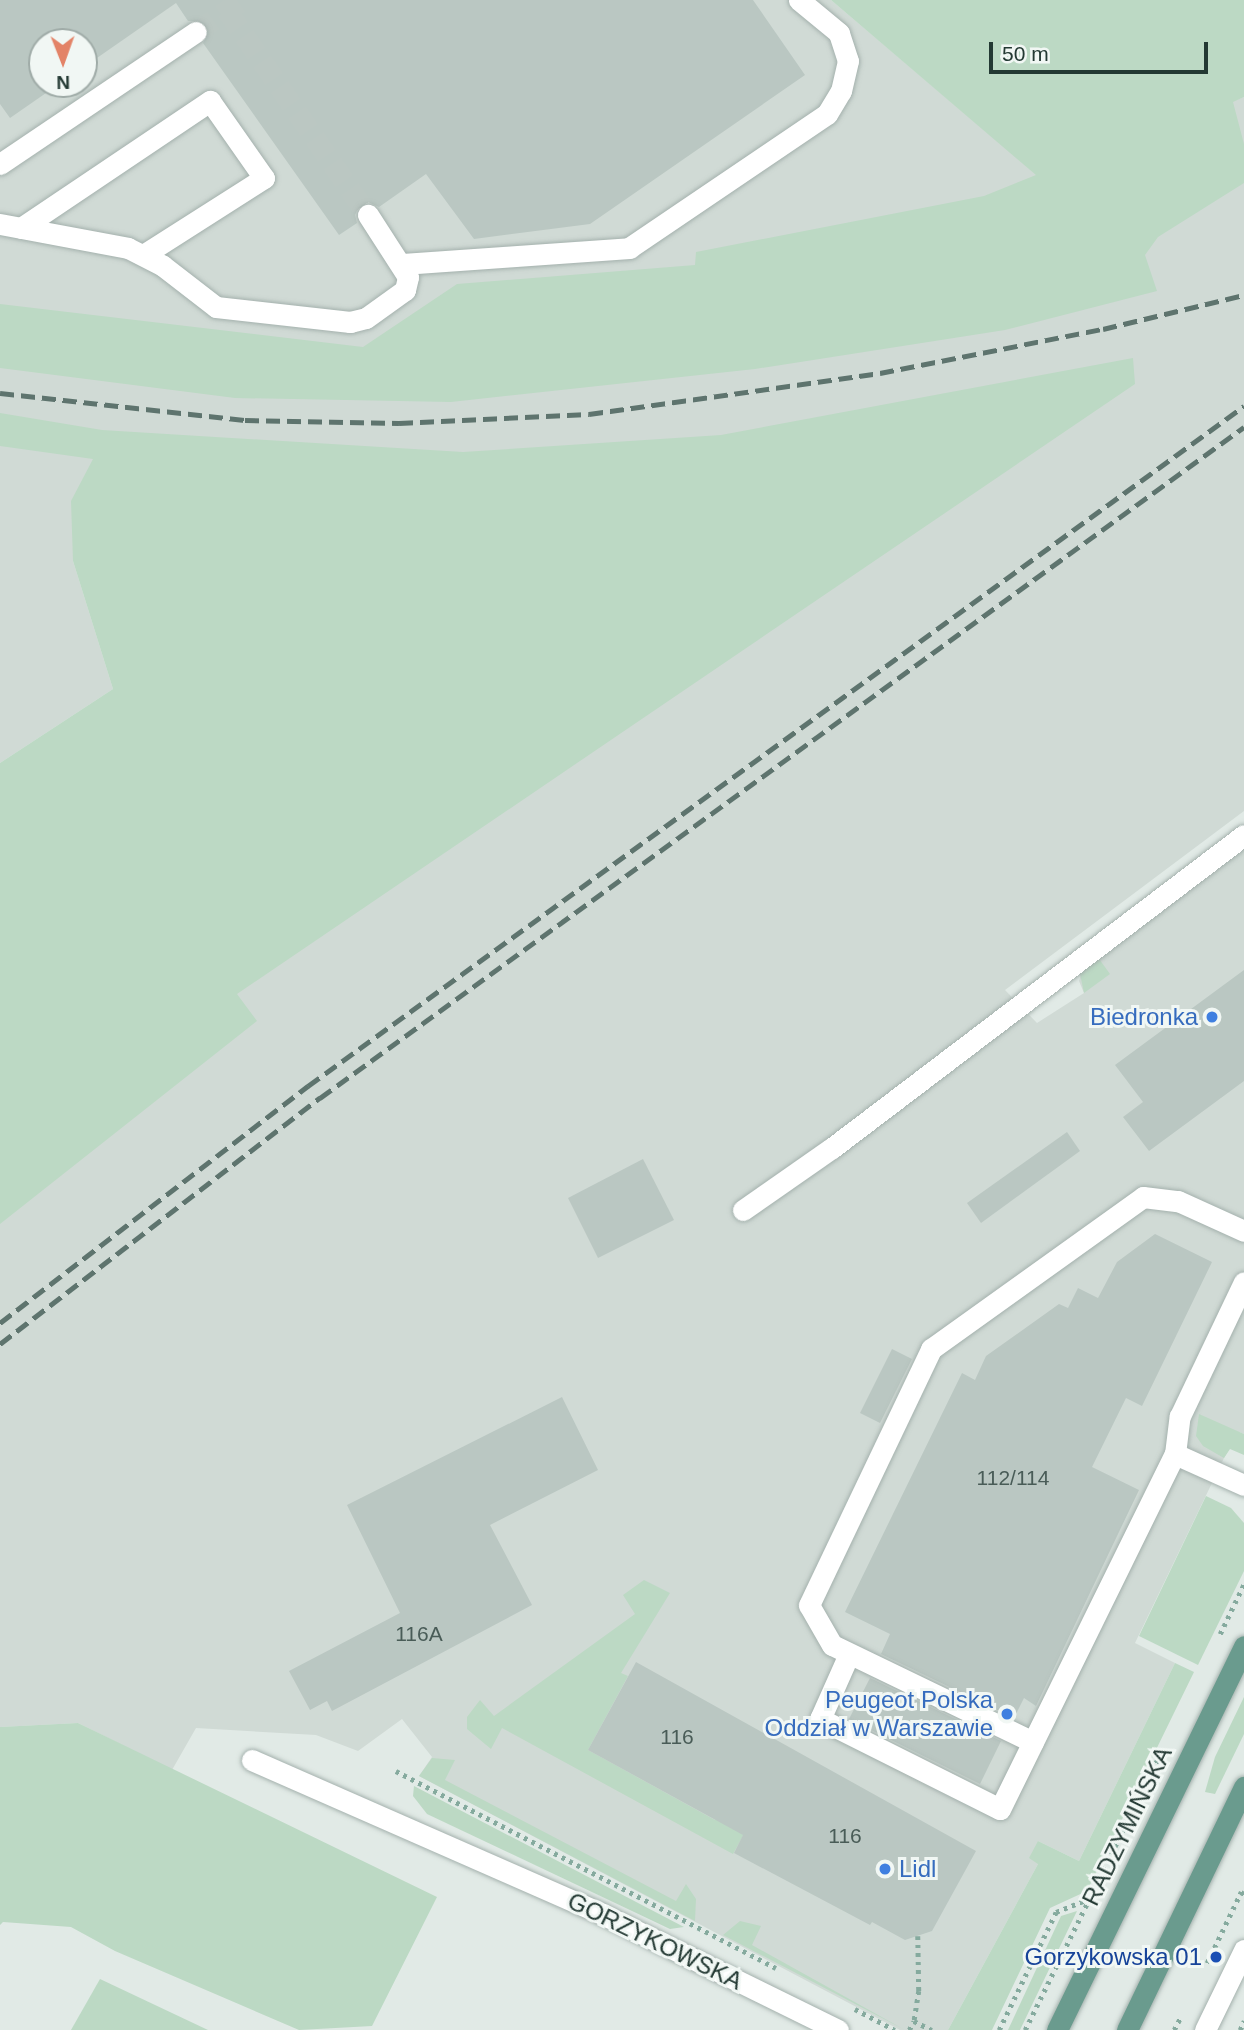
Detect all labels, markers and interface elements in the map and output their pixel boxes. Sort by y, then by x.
north arrow [28,28,98,98]
scale bar [992,28,1211,72]
text: 50 m [1002,42,1049,65]
text: N [56,72,70,93]
place label: Biedronka [1090,1003,1198,1031]
marker: Biedronka [1204,1009,1220,1025]
house number: 112/114 [977,1465,1049,1491]
house number: 116A [395,1621,443,1647]
place label: Peugeot Polska Oddział w Warszawie [764,1686,993,1742]
marker: Peugeot Polska Oddział w Warszawie [999,1706,1015,1722]
house number: 116 [660,1724,694,1750]
street label: RADZYMIŃSKA [1076,1742,1178,1910]
house number: 116 [828,1823,862,1849]
place label: Lidl [899,1855,936,1883]
marker: Lidl [877,1861,893,1877]
street label: GORZYKOWSKA [563,1886,747,1996]
place label: Gorzykowska 01 [1025,1943,1202,1971]
marker: Gorzykowska 01 [1208,1949,1224,1965]

